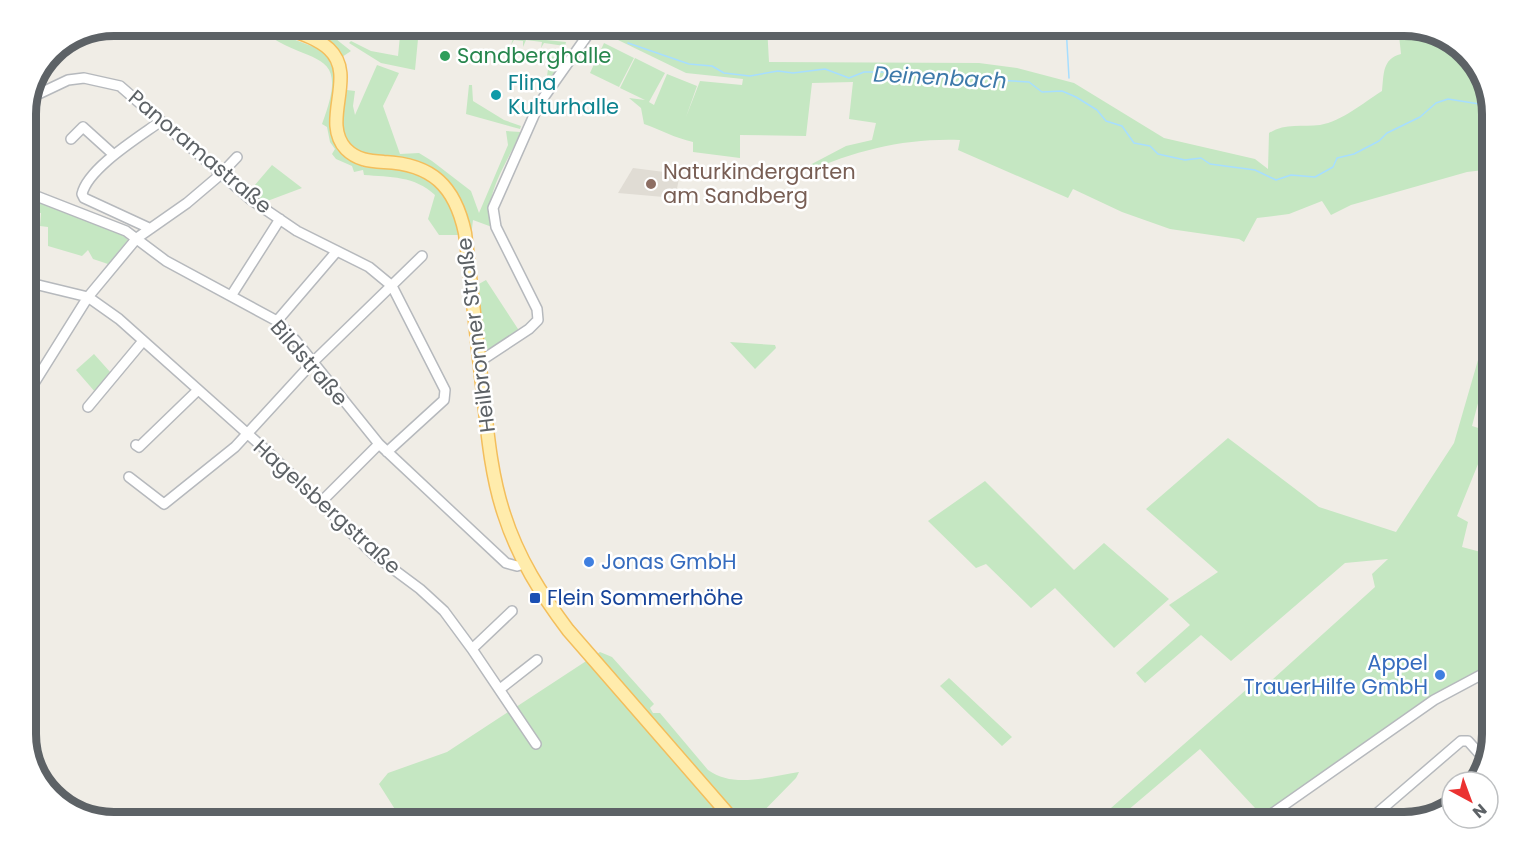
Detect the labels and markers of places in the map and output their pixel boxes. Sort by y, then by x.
place label: Sandberghalle [457,41,611,70]
marker: Sandberghalle [438,49,452,63]
place label: Flina Kulturhalle [508,68,619,121]
marker: Flina Kulturhalle [489,88,503,102]
place label: Naturkindergarten am Sandberg [663,157,856,210]
marker: Naturkindergarten am Sandberg [644,177,658,191]
place label: Jonas GmbH [601,547,736,576]
marker: Jonas GmbH [582,555,596,569]
place label: Flein Sommerhöhe [547,583,743,612]
marker: Flein Sommerhöhe [528,591,542,605]
place label: Appel TrauerHilfe GmbH [1243,648,1428,701]
marker: Appel TrauerHilfe GmbH [1433,668,1447,682]

